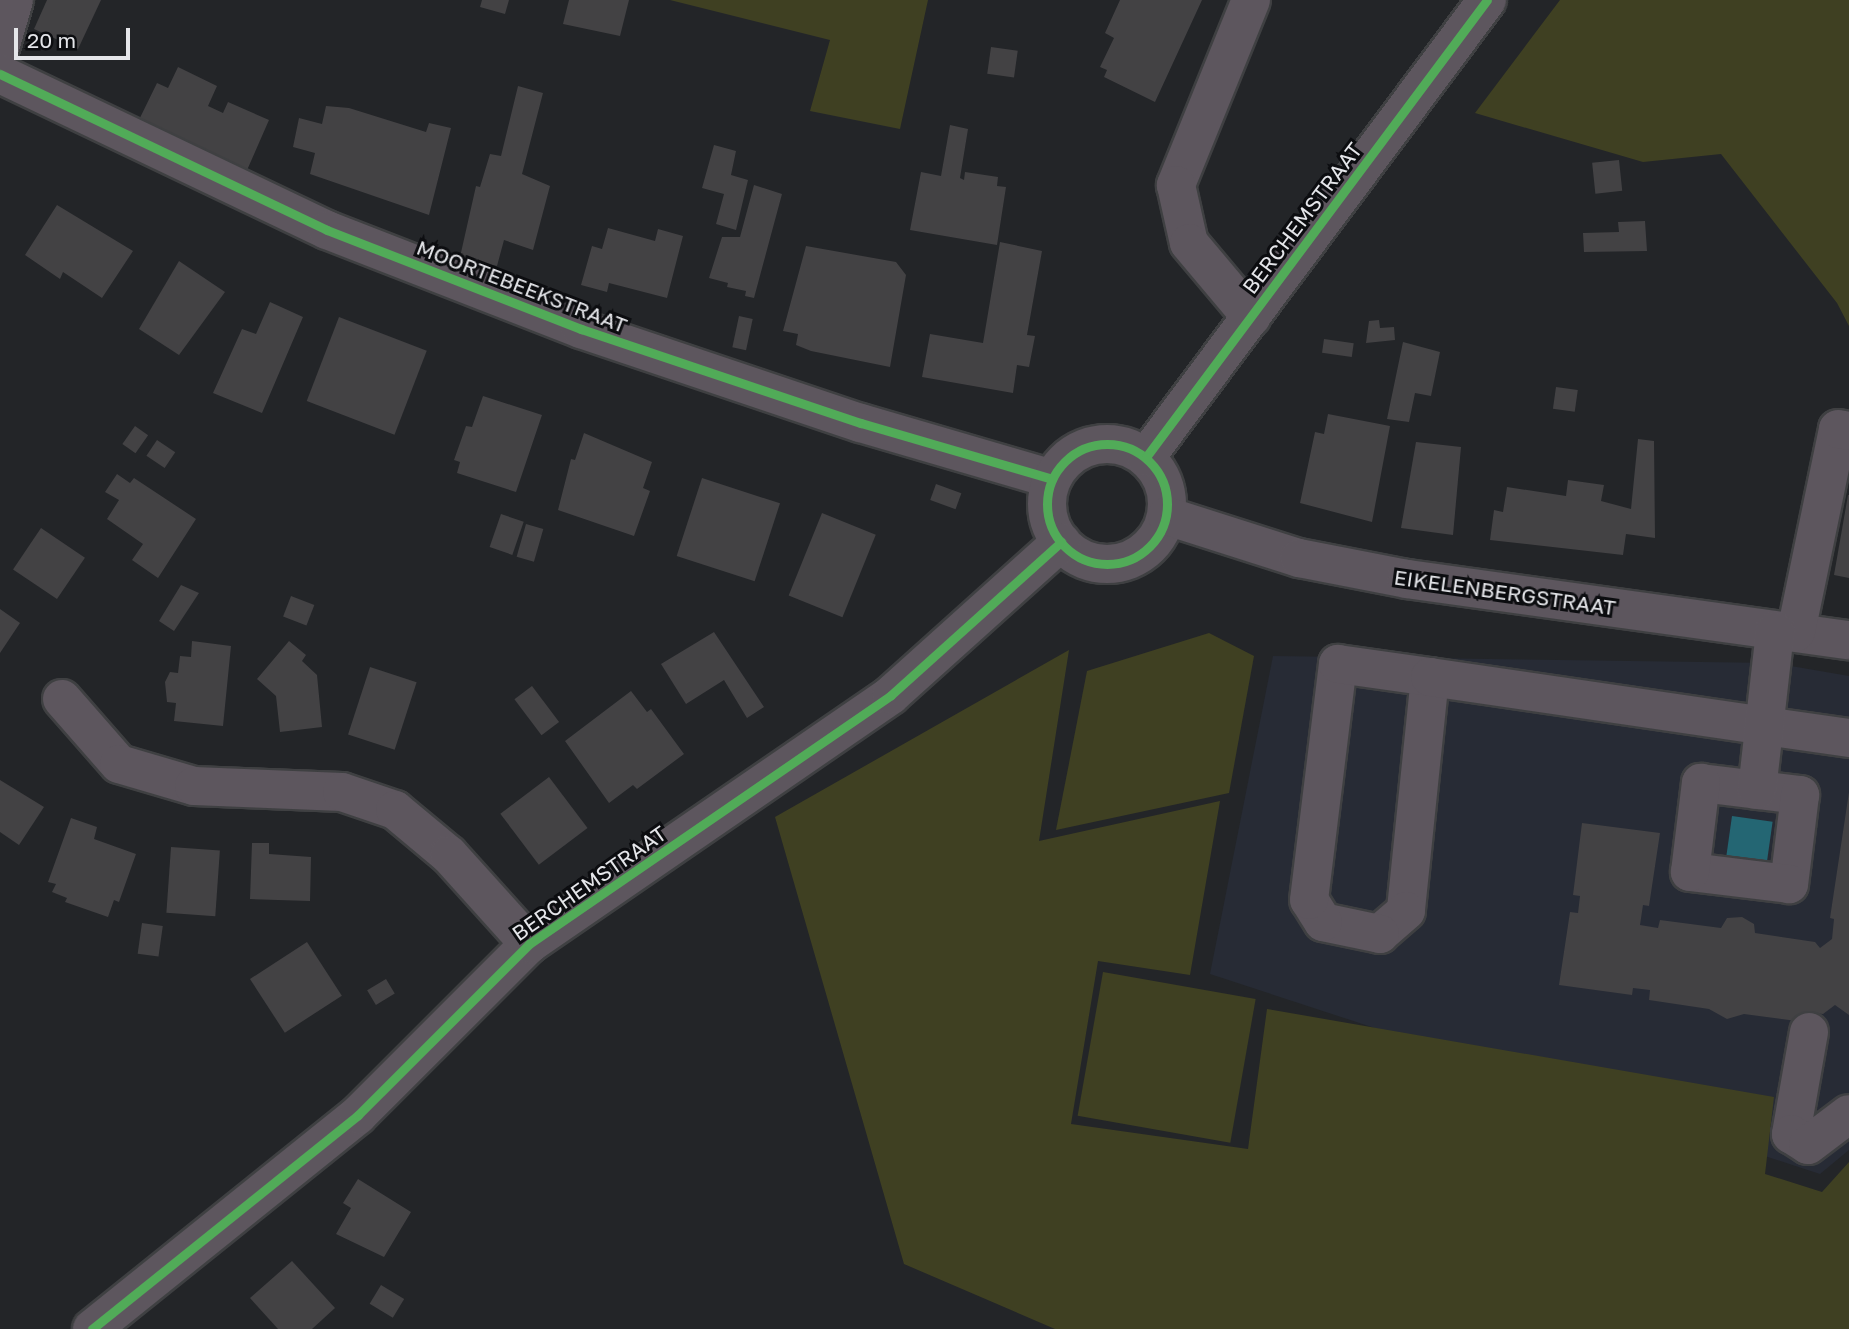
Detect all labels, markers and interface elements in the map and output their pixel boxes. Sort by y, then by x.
scale bar [18,14,133,58]
text: 20 m [27,27,76,53]
street label: BERCHEMSTRAAT [1237,137,1367,299]
street label: MOORTEBEEKSTRAAT [413,234,631,338]
street label: EIKELENBERGSTRAAT [1392,564,1618,620]
street label: BERCHEMSTRAAT [507,820,671,946]

